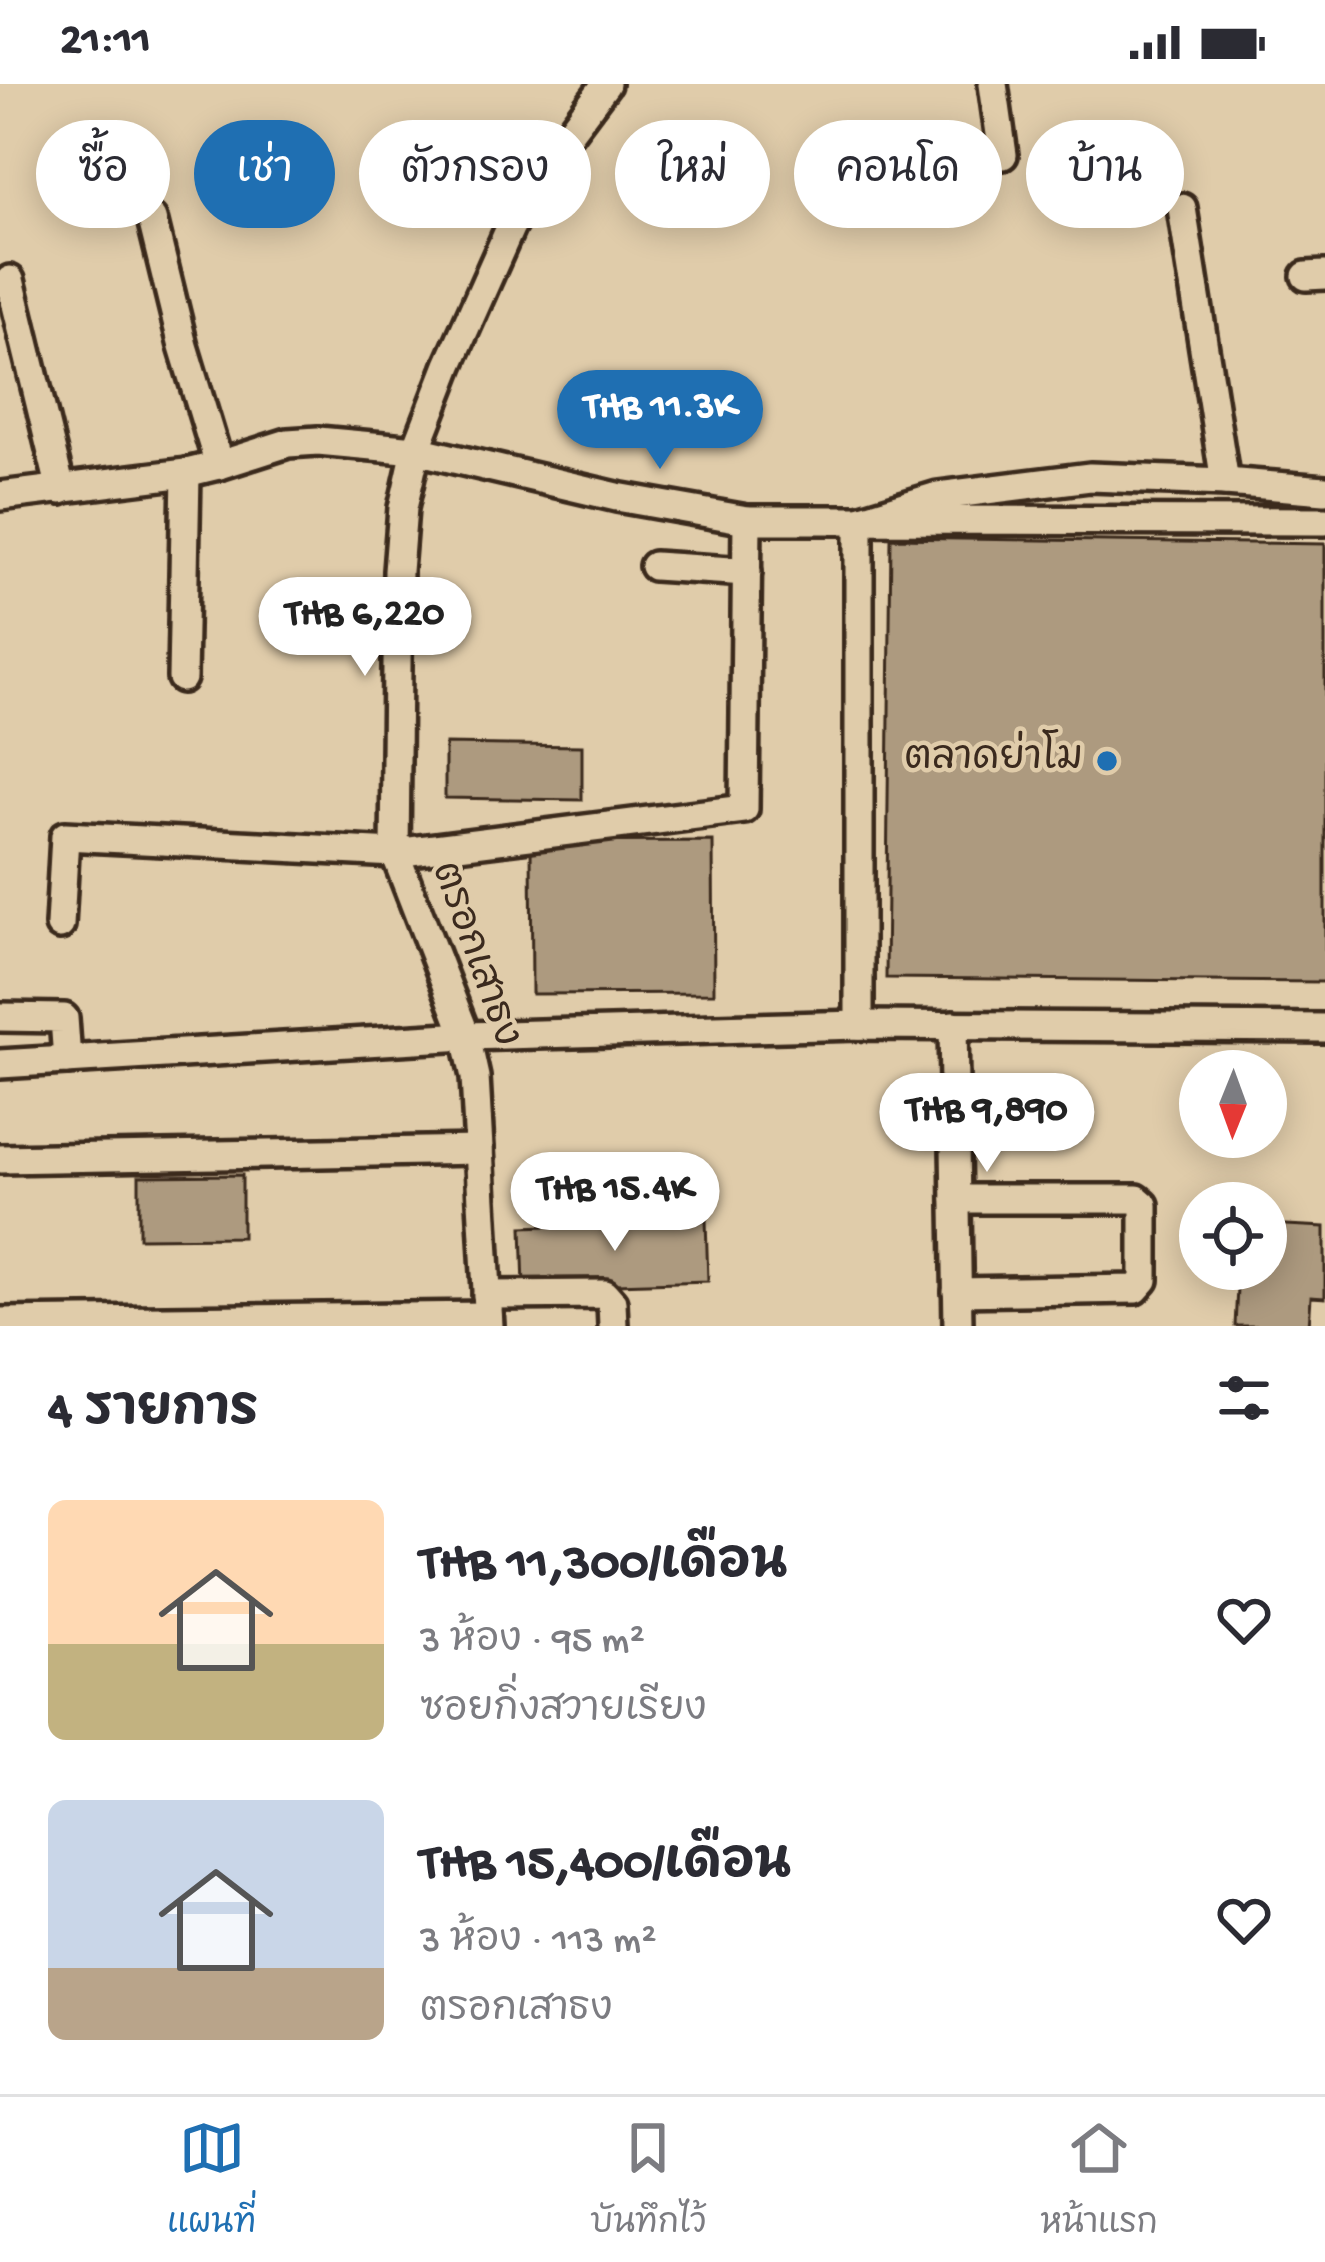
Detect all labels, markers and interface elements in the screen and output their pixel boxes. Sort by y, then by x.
text: 21:11 [60,16,151,69]
chip: ซื้อ [36,120,170,228]
chip: เช่า [194,120,335,228]
chip: ตัวกรอง [359,120,591,228]
chip: ใหม่ [615,120,770,228]
chip: คอนโด [794,120,1002,228]
chip: บ้าน [1026,120,1184,228]
pin: THB 11.3K [523,370,797,472]
text: THB 11.3K [584,386,736,432]
pin: THB 6,220 [228,577,502,679]
text: THB 6,220 [286,593,444,639]
place label: ตลาดย่าโม [904,729,1083,784]
marker: ตลาดย่าโม [1094,748,1120,774]
street label: ตรอกเสาธง [418,857,528,1053]
north arrow [1179,1050,1287,1158]
map controls [1179,1050,1287,1290]
pin: THB 9,890 [850,1073,1124,1175]
text: THB 9,890 [906,1089,1068,1135]
pin: THB 15.4K [478,1152,752,1254]
text: THB 15.4K [538,1168,692,1214]
button: locate [1179,1182,1287,1290]
icon: filters [1211,1365,1277,1431]
text: 4 รายการ [48,1384,258,1444]
text: THB 11,300/เดือน [420,1537,787,1597]
icon: home [144,1548,288,1692]
icon: heart [1211,1587,1277,1653]
text: 3 ห้อง · 95 m² [420,1620,645,1666]
text: ซอยกิ่งสวายเรียง [420,1689,707,1735]
text: THB 15,400/เดือน [420,1837,791,1897]
icon: home [144,1848,288,1992]
icon: heart [1211,1887,1277,1953]
text: 3 ห้อง · 113 m² [420,1920,656,1966]
text: ตรอกเสาธง [420,1989,613,2035]
tab: แผนที่ [167,2115,256,2245]
tab: บันทึกไว้ [590,2115,706,2245]
tab: หน้าแรก [1040,2115,1158,2245]

